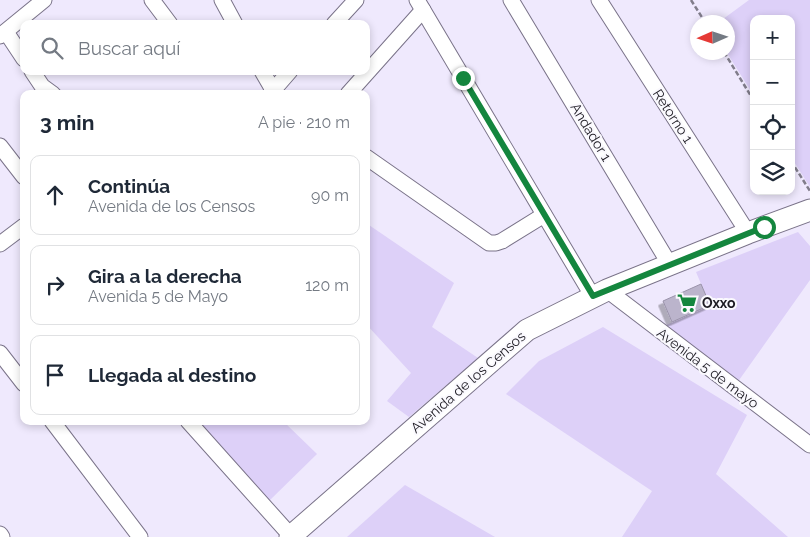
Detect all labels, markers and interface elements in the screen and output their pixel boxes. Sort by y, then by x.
north arrow [690,15,735,60]
map controls [750,15,795,195]
button: + [750,15,795,60]
search box [20,20,370,75]
icon: search [38,34,66,62]
text: Buscar aquí [78,37,180,59]
button: − [750,60,795,105]
route end [452,67,475,90]
street label: Retorno 1 [650,86,696,146]
street label: Andador 1 [567,100,615,164]
button: locate [750,105,795,150]
text: 3 min [40,110,94,135]
text: A pie · 210 m [258,113,350,132]
button: layers [750,150,795,195]
text: Continúa [88,175,170,197]
icon: ahead [41,181,69,209]
text: 90 m [311,186,349,205]
text: Avenida de los Censos [88,197,255,216]
route start [753,216,776,239]
text: Gira a la derecha [88,265,242,287]
icon: right [41,271,69,299]
text: 120 m [305,276,349,295]
text: Avenida 5 de Mayo [88,287,228,306]
supermarket icon: Oxxo [676,292,698,314]
place label: Oxxo [702,295,736,311]
street label: Avenida 5 de mayo [654,325,762,411]
street label: Avenida de los Censos [408,328,529,436]
icon: arrive [41,361,69,389]
text: Llegada al destino [88,364,256,386]

